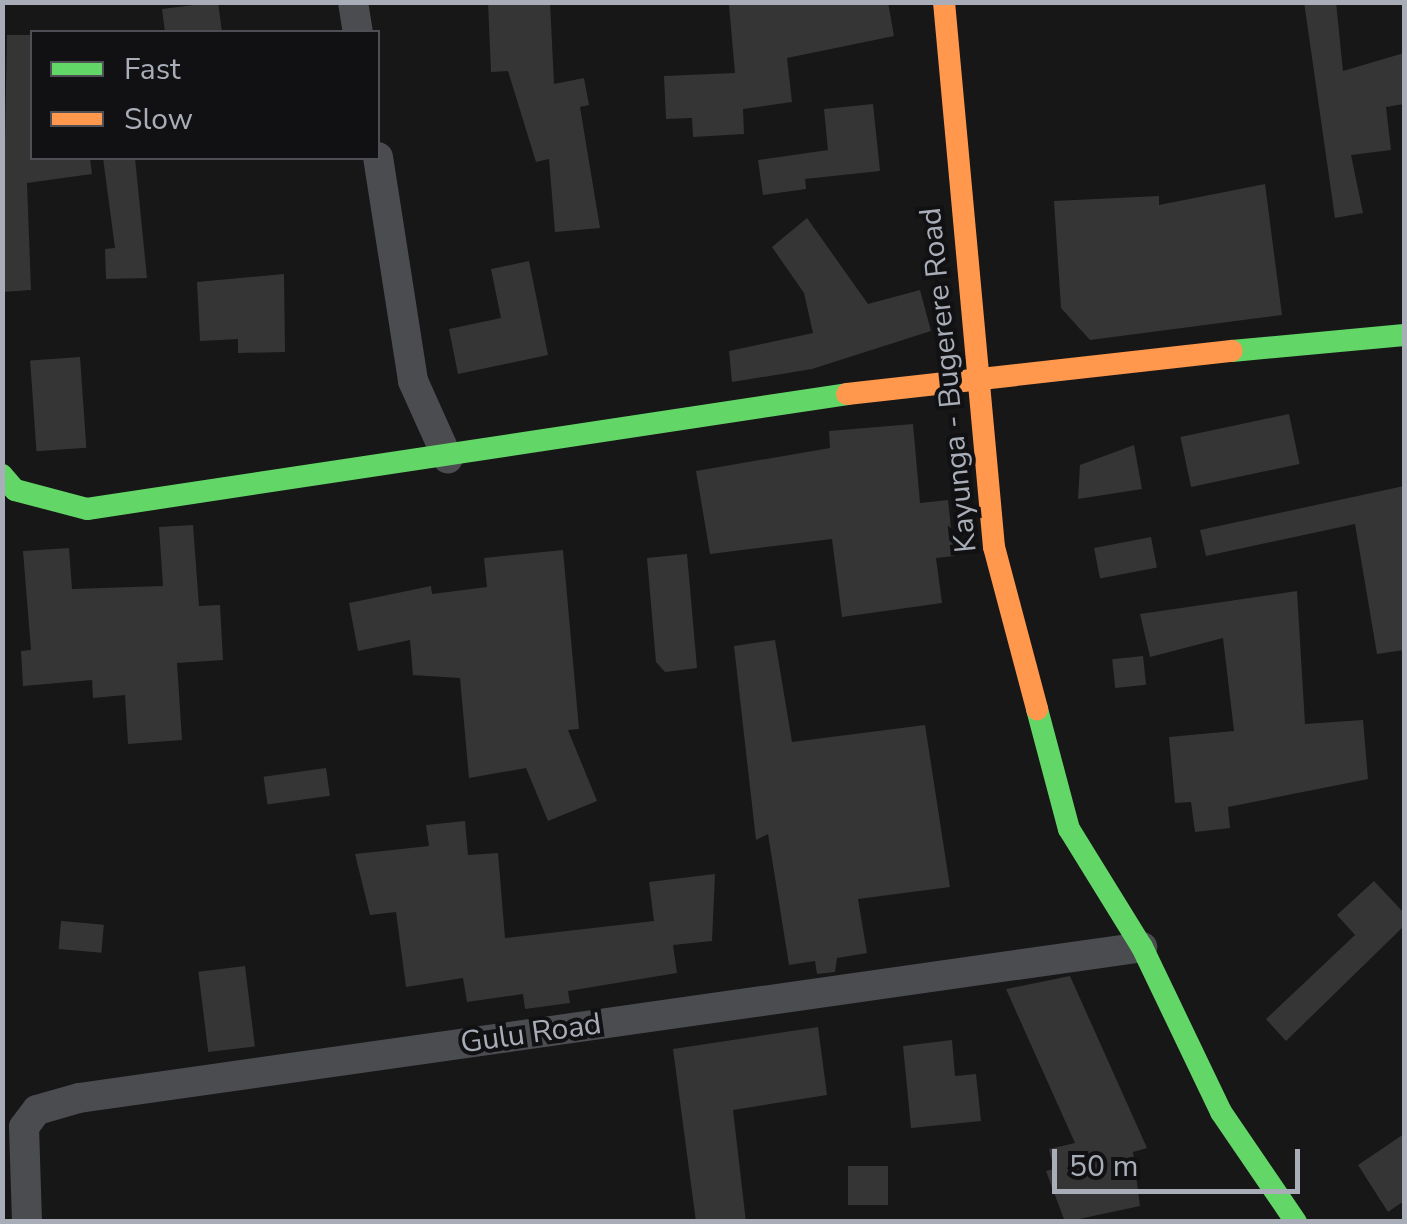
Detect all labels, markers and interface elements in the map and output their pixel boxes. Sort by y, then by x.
legend [30,30,380,160]
text: Fast [124,49,181,90]
text: Slow [124,99,193,140]
street label: Kayunga - Bugerere Road [913,206,985,554]
street label: Gulu Road [458,1006,604,1062]
scale bar [1057,1129,1304,1191]
text: 50 m [1069,1146,1138,1187]

